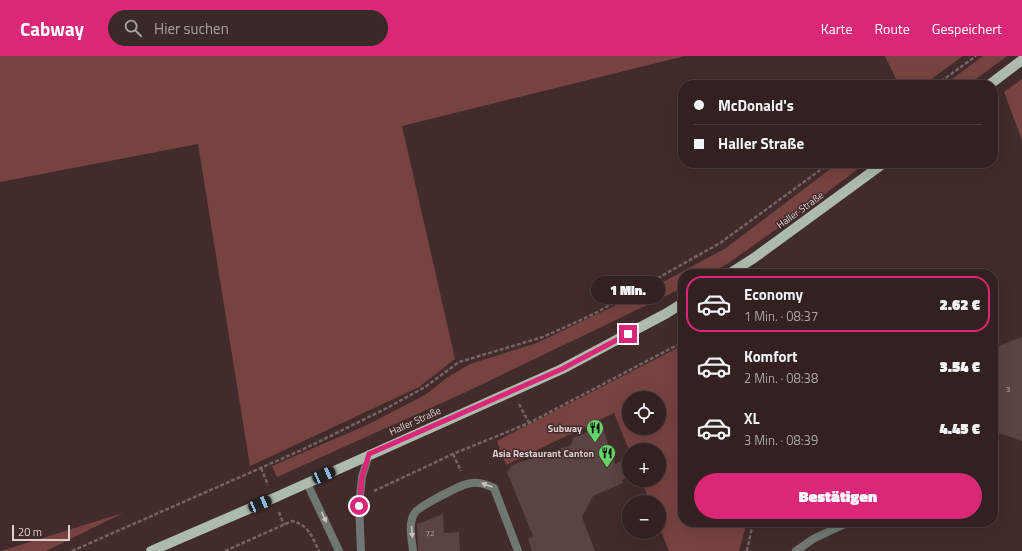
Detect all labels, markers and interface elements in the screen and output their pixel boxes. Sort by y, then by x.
search box [108,10,388,46]
text: Cabway [20,14,84,43]
icon: search [122,17,144,39]
text: Hier suchen [154,17,229,40]
text: Karte [821,18,853,39]
text: Route [875,18,910,39]
text: Gespeichert [932,18,1002,39]
text: McDonald's [718,94,794,117]
text: Haller Straße [718,132,804,155]
street label: Haller Straße [773,188,827,232]
callout: 1 Min. [591,276,665,304]
text: 1 Min. [610,280,646,300]
text: Economy [744,283,803,306]
icon: car [696,286,732,322]
text: 2.62 € [940,293,980,316]
text: 1 Min. · 08:37 [744,306,818,326]
route end [619,325,637,343]
text: Komfort [744,345,798,368]
icon: car [696,348,732,384]
text: 3.54 € [940,355,980,378]
text: 2 Min. · 08:38 [744,368,818,388]
house number: 3 [1006,383,1010,395]
map controls [622,391,666,539]
button: locate [622,391,666,435]
street label: Haller Straße [387,403,443,439]
text: XL [744,407,760,430]
icon: car [696,410,732,446]
text: 4.45 € [940,417,980,440]
restaurant icon: Subway [585,418,605,443]
place label: Subway [548,421,582,436]
text: 3 Min. · 08:39 [744,430,818,450]
restaurant icon: Asia Restaurant Canton [597,443,617,468]
button: + [622,443,666,487]
place label: Asia Restaurant Canton [492,446,594,461]
car [311,465,337,485]
button: Bestätigen [694,473,982,519]
one-way arrow [481,482,493,489]
car [247,494,273,514]
button: − [622,495,666,539]
route start [350,497,368,515]
one-way arrow [321,511,327,522]
scale bar [12,523,70,542]
text: 20 m [18,524,42,540]
one-way arrow [408,526,415,538]
house number: 72 [426,527,434,539]

